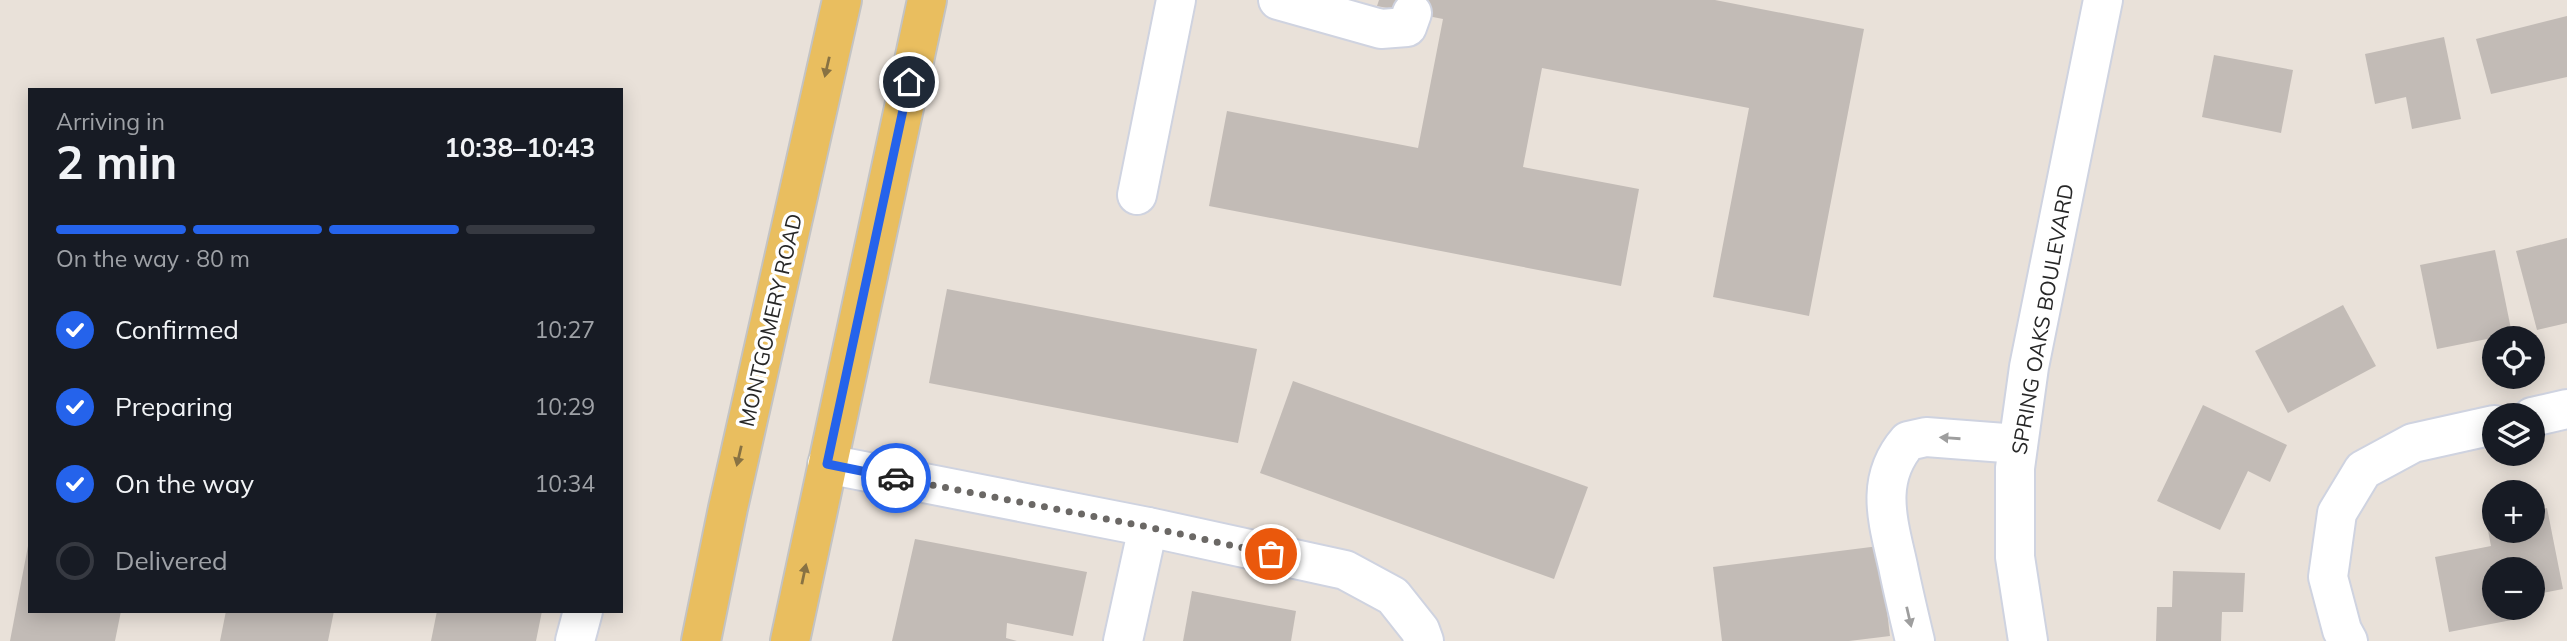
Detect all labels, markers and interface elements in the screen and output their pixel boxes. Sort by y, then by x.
pin [879,52,939,112]
one-way arrow [822,56,833,78]
icon: home [890,63,928,101]
text: Arriving in [56,107,165,136]
text: 10:38–10:43 [444,131,595,164]
text: 2 min [56,133,177,191]
street label: SPRING OAKS BOULEVARD [2005,182,2079,456]
street label: MONTGOMERY ROAD [733,211,807,429]
text: On the way · 80 m [56,244,250,273]
icon: check [56,311,94,349]
text: Confirmed [115,313,239,346]
text: 10:27 [535,315,595,344]
map controls [2482,326,2545,620]
button: locate [2482,326,2545,389]
icon: check [56,388,94,426]
text: Preparing [115,390,233,423]
text: 10:29 [535,392,595,421]
button: layers [2482,403,2545,466]
one-way arrow [1939,432,1961,443]
courier [861,443,931,513]
one-way arrow [734,445,745,467]
icon: car [877,459,915,497]
icon: check [56,465,94,503]
text: On the way [115,467,254,500]
text: 10:34 [535,469,595,498]
button: + [2482,480,2545,543]
pin [1241,524,1301,584]
icon: bag [1252,535,1290,573]
text: Delivered [115,544,228,577]
button: − [2482,557,2545,620]
one-way arrow [799,563,810,585]
one-way arrow [1904,606,1915,628]

